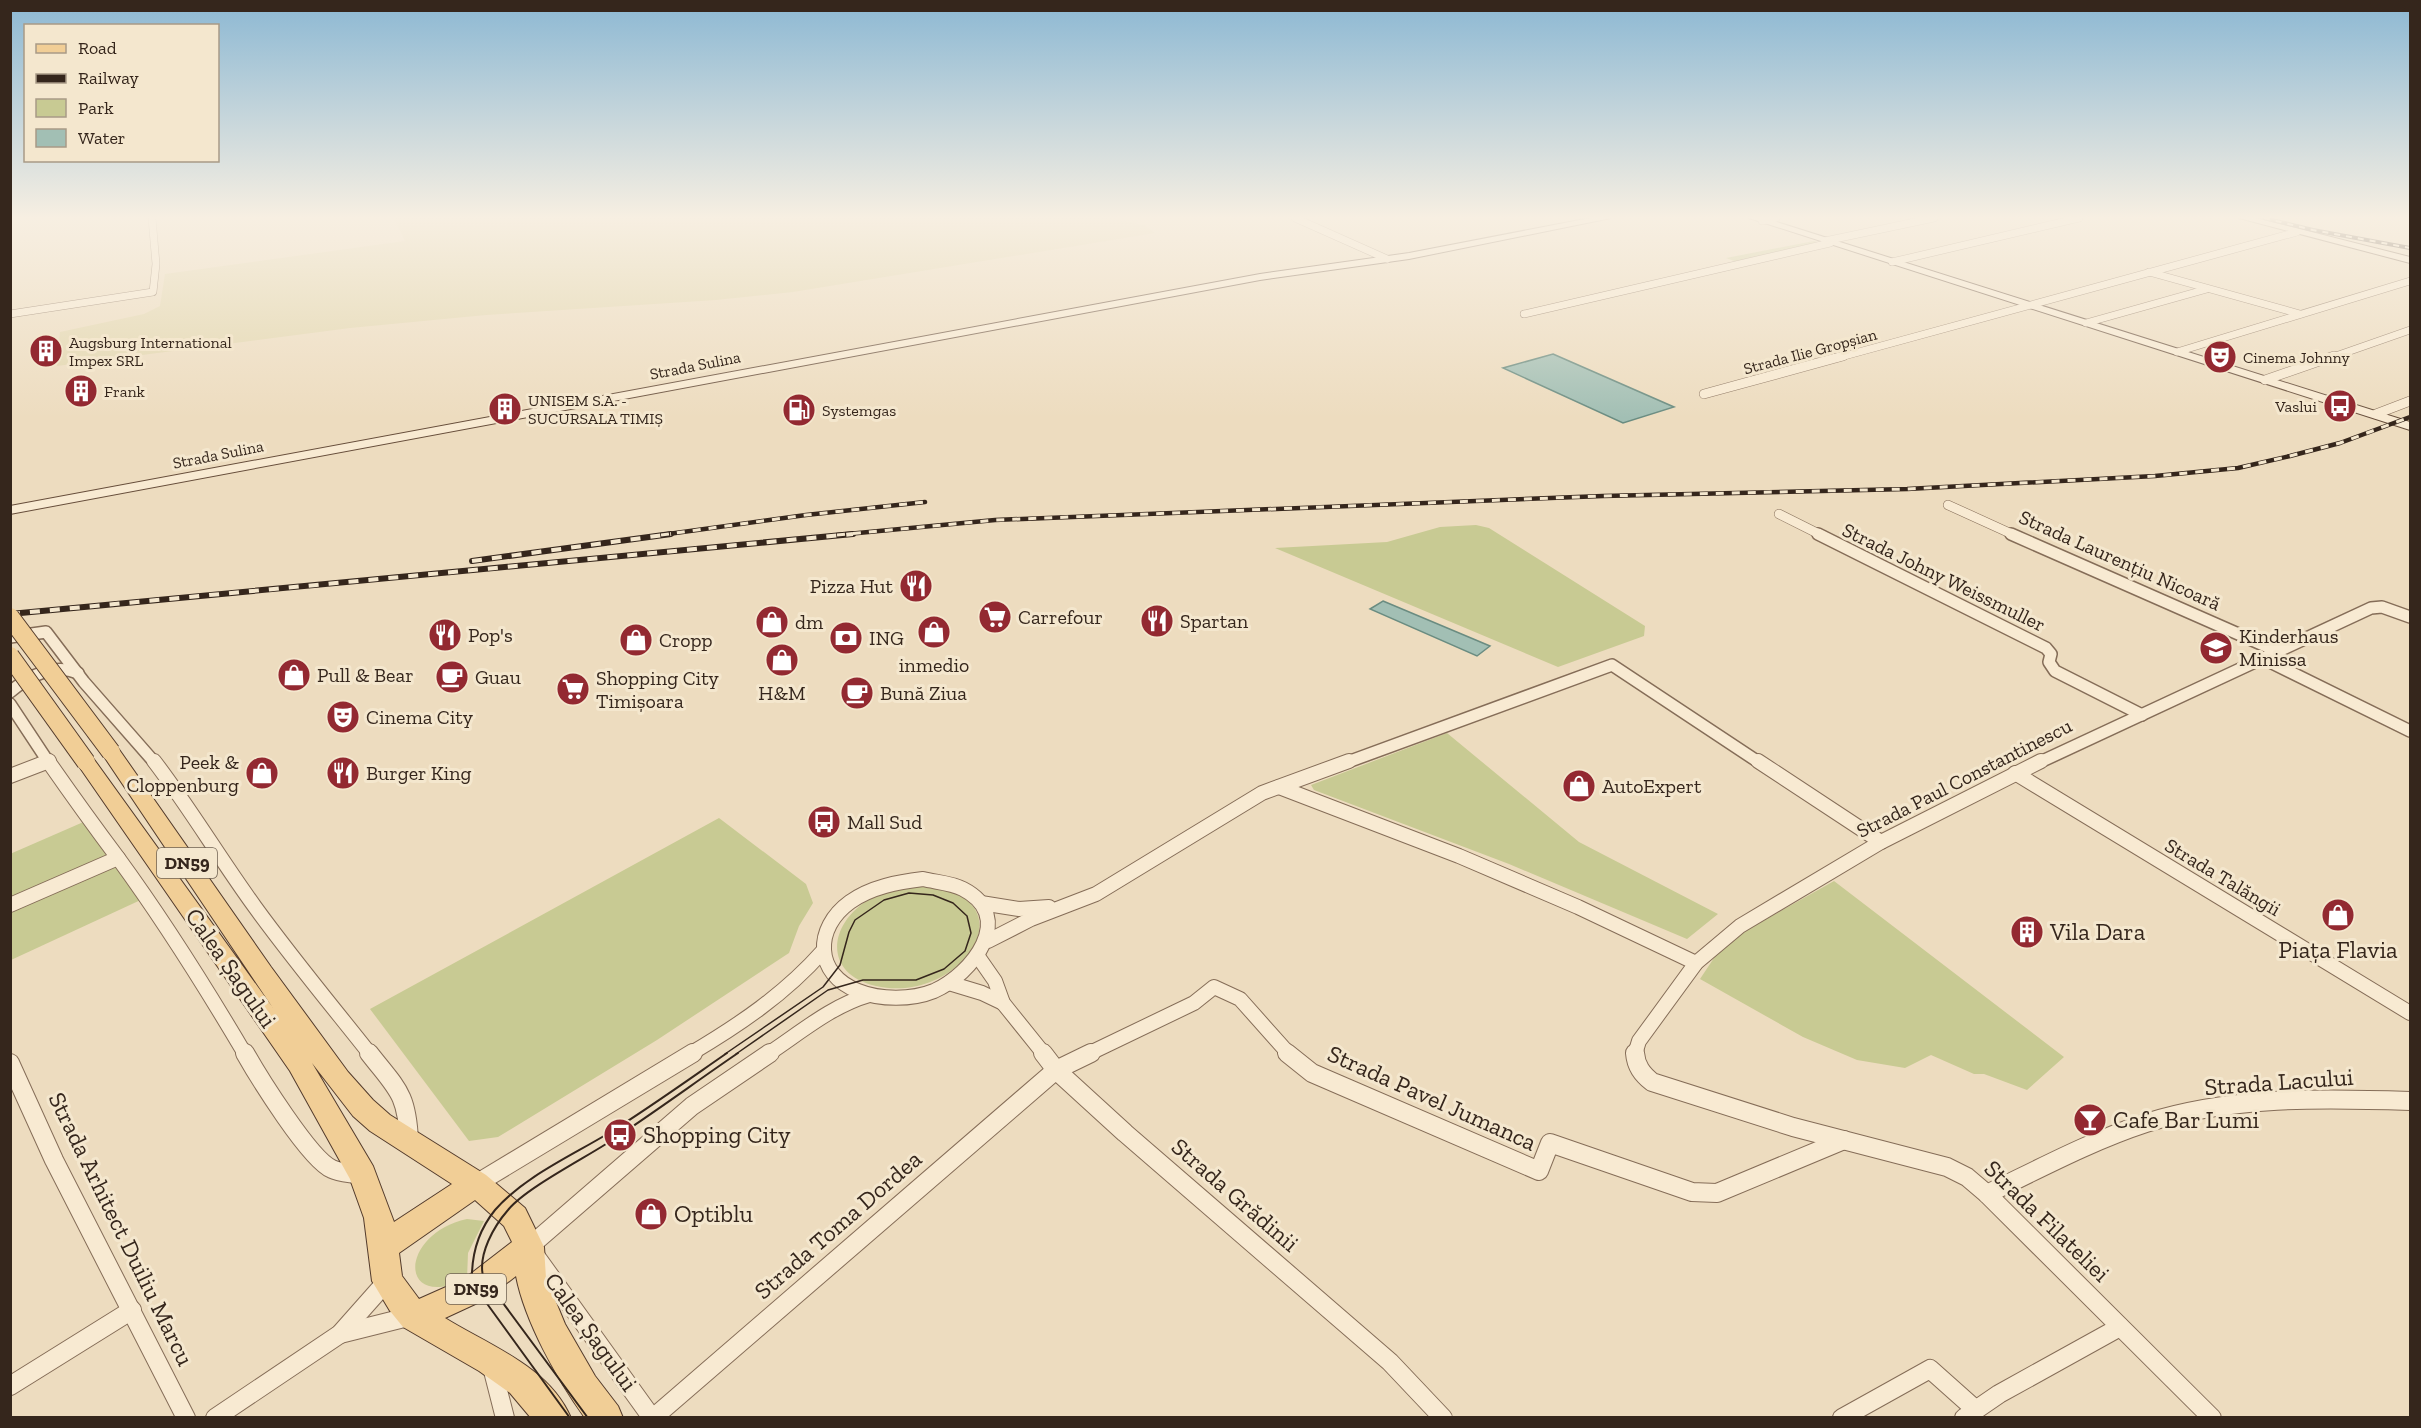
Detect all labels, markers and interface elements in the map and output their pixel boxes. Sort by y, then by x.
legend [24,24,219,162]
text: Road [78,37,117,59]
text: Railway [78,67,140,89]
text: Park [78,97,114,119]
text: Water [78,127,125,149]
street label: Strada Ilie Gropșian [1741,324,1880,378]
building icon: Augsburg International Impex SRL [28,333,64,369]
place label: Augsburg International Impex SRL [69,333,232,370]
theatre icon: Cinema Johnny [2202,339,2238,375]
street label: Strada Sulina [648,347,742,384]
place label: Cinema Johnny [2243,348,2350,367]
building icon: Frank [63,373,99,409]
place label: Frank [104,382,146,401]
bus stop icon: Vaslui [2322,388,2358,424]
building icon: UNISEM S.A. - SUCURSALA TIMIȘ [487,391,523,427]
place label: UNISEM S.A. - SUCURSALA TIMIȘ [528,391,663,428]
fuel station icon: Systemgas [781,392,817,428]
place label: Vaslui [2274,397,2318,416]
place label: Systemgas [822,401,896,420]
street label: Strada Sulina [171,436,265,473]
street label: Strada Laurențiu Nicoară [2015,505,2225,616]
street label: Strada Johny Weissmuller [1839,517,2049,637]
restaurant icon: Pizza Hut [898,568,934,604]
place label: Pizza Hut [810,574,894,598]
supermarket icon: Carrefour [977,599,1013,635]
restaurant icon: Spartan [1139,603,1175,639]
shop icon: dm [754,604,790,640]
place label: Carrefour [1018,605,1103,629]
place label: Spartan [1180,609,1249,633]
place label: dm [795,610,824,634]
shop icon: inmedio [916,614,952,650]
restaurant icon: Pop's [427,617,463,653]
bank icon: ING [828,620,864,656]
shop icon: Cropp [618,622,654,658]
place label: Pop's [468,623,513,647]
place label: Kinderhaus Minissa [2239,624,2338,671]
place label: ING [869,626,904,650]
place label: Cropp [659,628,713,652]
school or university icon: Kinderhaus Minissa [2198,630,2234,666]
shop icon: H&M [764,642,800,678]
place label: inmedio [899,653,969,677]
shop icon: Pull & Bear [276,657,312,693]
cafe icon: Guau [434,659,470,695]
place label: Pull & Bear [317,663,414,687]
place label: Guau [475,665,521,689]
place label: Shopping City Timișoara [596,666,720,713]
supermarket icon: Shopping City Timișoara [555,671,591,707]
cafe icon: Bună Ziua [839,675,875,711]
place label: H&M [758,681,806,705]
place label: Bună Ziua [880,681,967,705]
theatre icon: Cinema City [325,699,361,735]
place label: Cinema City [366,705,474,729]
street label: Strada Paul Constantinescu [1852,713,2076,843]
place label: Peek & Cloppenburg [126,750,239,797]
shop icon: Peek & Cloppenburg [244,755,280,791]
restaurant icon: Burger King [325,755,361,791]
place label: Burger King [366,761,472,785]
shop icon: AutoExpert [1561,768,1597,804]
place label: AutoExpert [1602,774,1702,798]
bus stop icon: Mall Sud [806,804,842,840]
place label: Mall Sud [847,810,922,834]
street label: Strada Talăngii [2161,833,2286,921]
road number: DN59 [157,848,217,878]
shop icon: Piața Flavia [2320,897,2356,933]
street label: Calea Șagului [180,902,283,1033]
building icon: Vila Dara [2009,914,2045,950]
place label: Vila Dara [2049,917,2146,946]
place label: Piața Flavia [2278,935,2398,964]
street label: Strada Pavel Jumanca [1323,1038,1541,1157]
street label: Strada Lacului [2203,1062,2355,1101]
street label: Strada Arhitect Duiliu Marcu [43,1087,201,1371]
bar icon: Cafe Bar Lumi [2072,1102,2108,1138]
place label: Cafe Bar Lumi [2113,1105,2260,1134]
bus stop icon: Shopping City [602,1117,638,1153]
place label: Shopping City [643,1120,791,1149]
street label: Strada Grădinii [1166,1132,1305,1258]
street label: Strada Toma Dordea [748,1144,927,1305]
street label: Strada Filateliei [1979,1154,2116,1288]
shop icon: Optiblu [633,1196,669,1232]
place label: Optiblu [674,1199,754,1228]
street label: Calea Șagului [539,1267,644,1397]
road number: DN59 [446,1274,506,1304]

